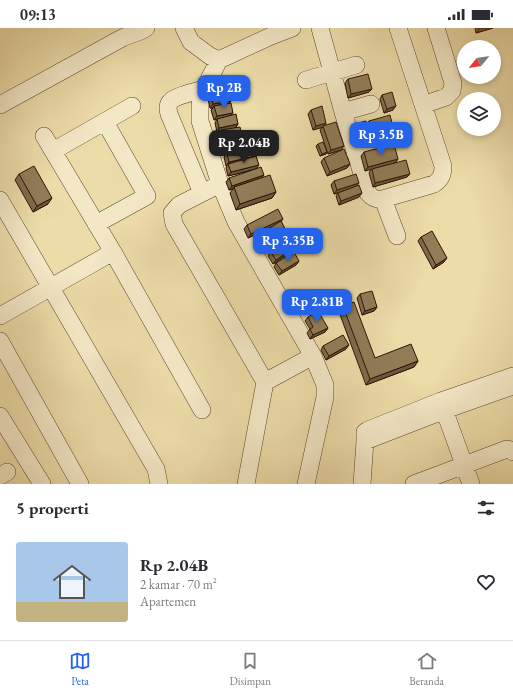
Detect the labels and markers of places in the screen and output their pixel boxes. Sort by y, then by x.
pin: Rp 2B [196,75,252,109]
pin: Rp 3.5B [344,122,418,156]
pin: Rp 2.04B [203,130,285,164]
pin: Rp 3.35B [247,228,329,262]
pin: Rp 2.81B [276,289,358,323]

